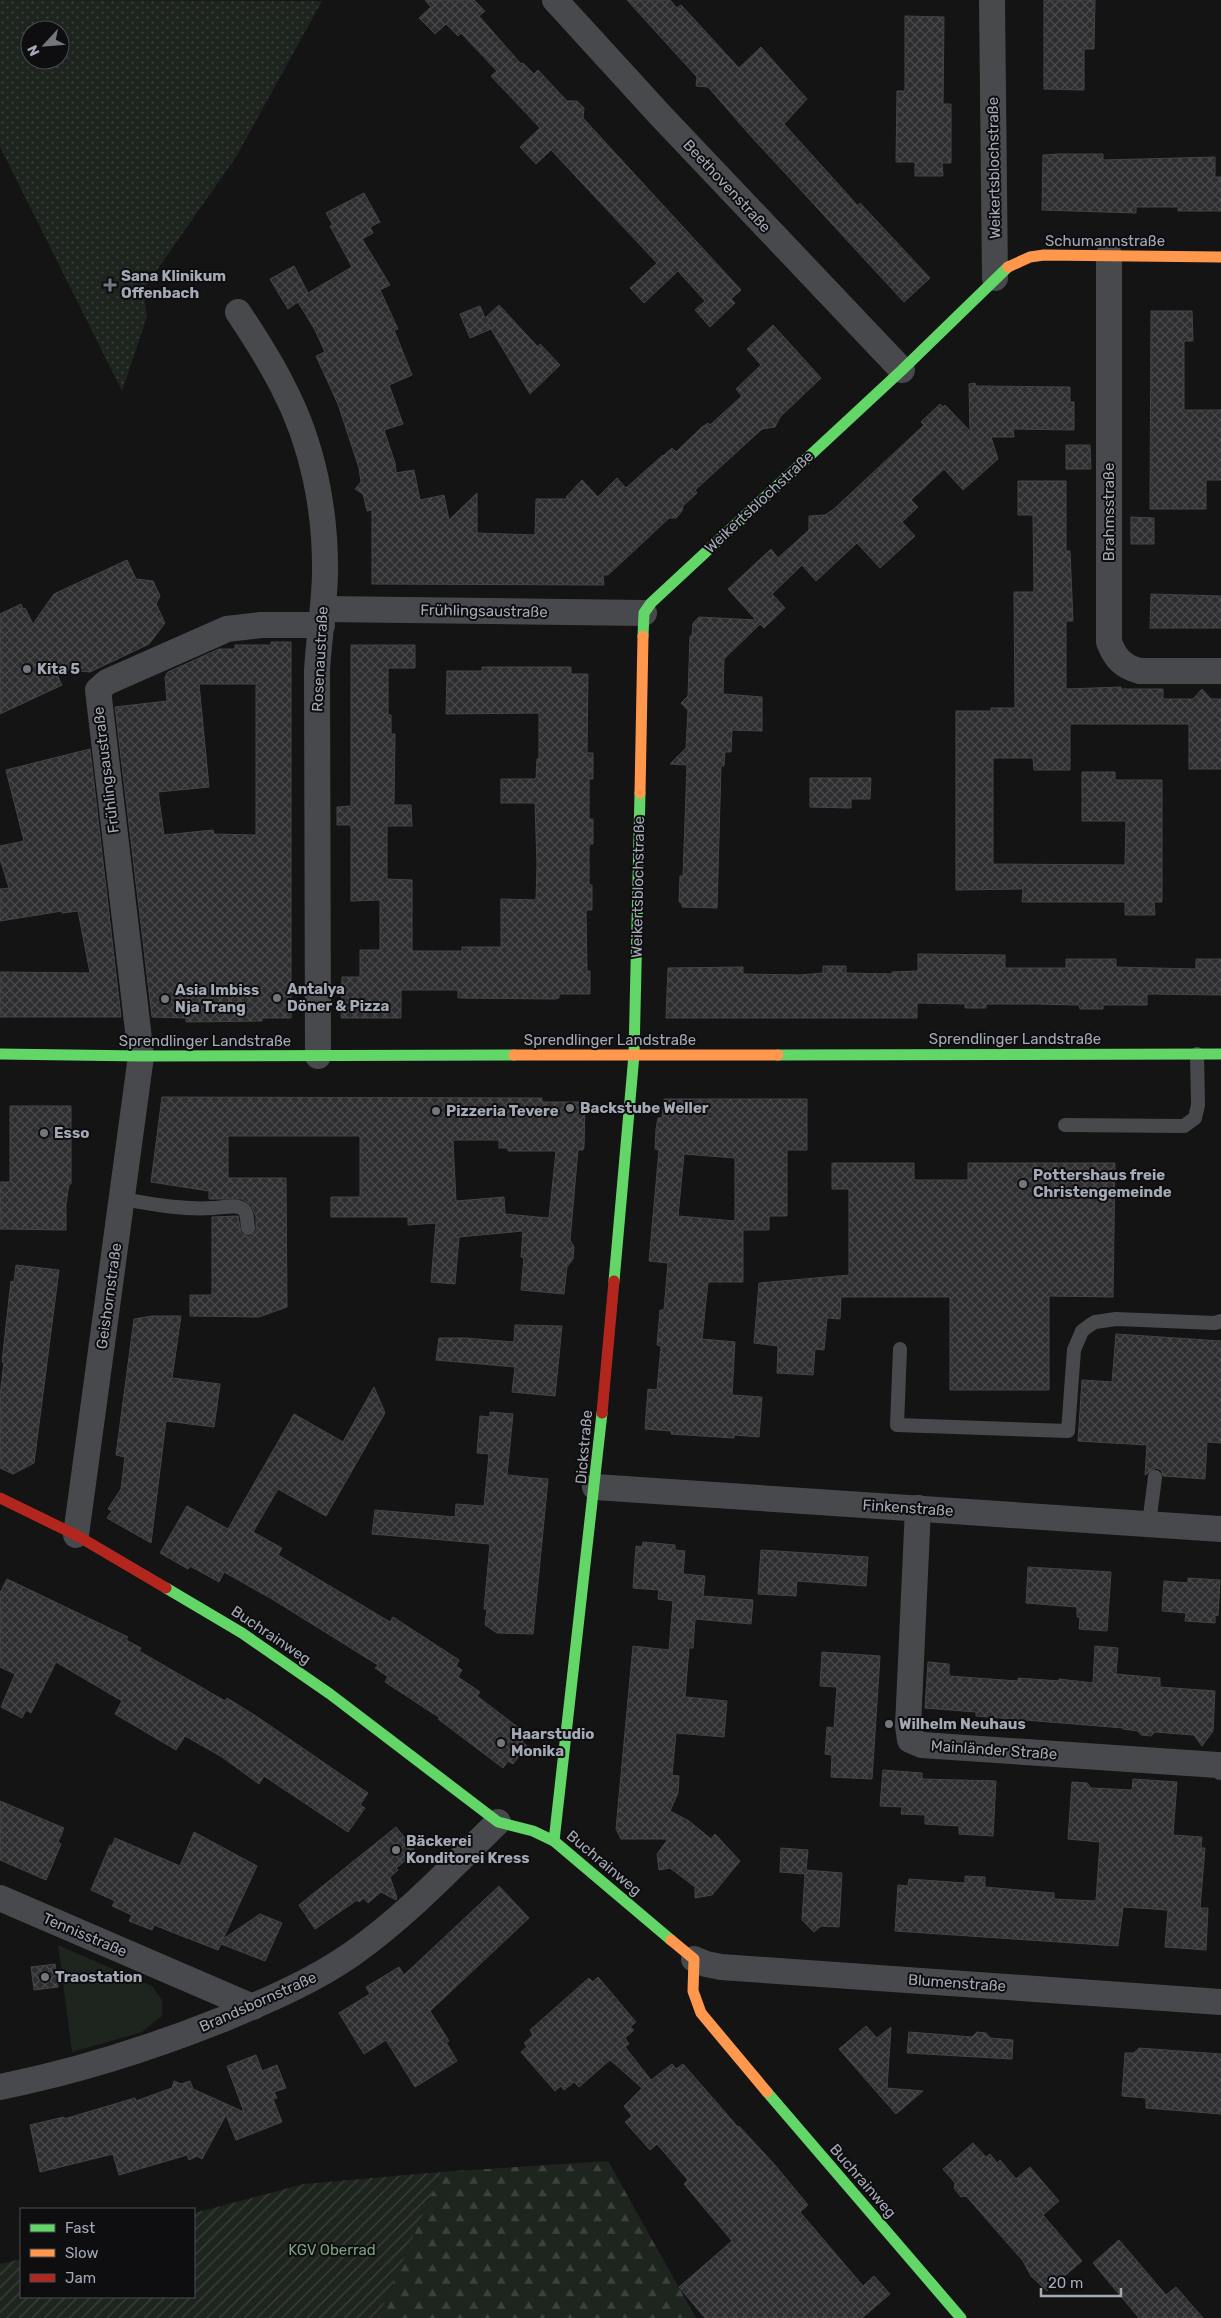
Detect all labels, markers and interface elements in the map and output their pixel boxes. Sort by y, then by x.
north arrow [20,20,70,70]
text: N [24,42,44,59]
street label: Weikertsblochstraße [984,97,1004,239]
street label: Beethovenstraße [679,136,775,236]
street label: Schumannstraße [1045,232,1165,250]
place label: Sana Klinikum Offenbach [121,267,226,302]
marker: Sana Klinikum Offenbach [103,278,117,292]
street label: Weikertsblochstraße [701,447,817,557]
street label: Brahmsstraße [1100,463,1118,561]
street label: Frühlingsaustraße [420,601,548,621]
street label: Rosenaustraße [308,606,332,712]
place label: Kita 5 [37,660,80,678]
marker: Kita 5 [21,663,33,675]
street label: Frühlingsaustraße [89,706,123,834]
street label: Weikertsblochstraße [628,816,648,958]
place label: Antalya Döner & Pizza [287,980,390,1015]
place label: Asia Imbiss Nja Trang [175,981,259,1016]
marker: Antalya Döner & Pizza [271,992,283,1004]
marker: Asia Imbiss Nja Trang [159,993,171,1005]
street label: Sprendlinger Landstraße [929,1030,1101,1048]
street label: Sprendlinger Landstraße [524,1031,696,1049]
street label: Sprendlinger Landstraße [119,1032,291,1050]
place label: Backstube Weller [580,1099,709,1117]
place label: Pizzeria Tevere [446,1102,559,1120]
marker: Backstube Weller [564,1102,576,1114]
marker: Pizzeria Tevere [430,1105,442,1117]
place label: Esso [54,1124,89,1142]
marker: Esso [38,1127,50,1139]
place label: Pottershaus freie Christengemeinde [1033,1166,1172,1201]
marker: Pottershaus freie Christengemeinde [1017,1178,1029,1190]
street label: Geishornstraße [93,1242,125,1350]
street label: Dickstraße [572,1409,596,1485]
street label: Finkenstraße [862,1496,954,1520]
street label: Buchrainweg [228,1602,314,1668]
place label: Wilhelm Neuhaus [899,1715,1026,1733]
marker: Wilhelm Neuhaus [883,1718,895,1730]
place label: Haarstudio Monika [511,1725,594,1760]
marker: Haarstudio Monika [495,1737,507,1749]
street label: Mainländer Straße [930,1737,1058,1763]
street label: Buchrainweg [563,1826,645,1900]
place label: Bäckerei Konditorei Kress [406,1832,530,1867]
marker: Bäckerei Konditorei Kress [390,1844,402,1856]
street label: Tennisstraße [40,1909,130,1961]
place label: Traostation [55,1968,143,1986]
street label: Brandsbornstraße [197,1968,319,2036]
marker: Traostation [39,1971,51,1983]
street label: Blumenstraße [907,1971,1007,1995]
street label: Buchrainweg [826,2140,900,2222]
legend [20,2208,195,2298]
text: Fast [65,2219,95,2237]
park label: KGV Oberrad [288,2241,376,2259]
text: Slow [65,2244,98,2262]
scale bar [1041,2266,1121,2298]
text: Jam [65,2269,96,2287]
text: 20 m [1048,2274,1083,2292]

